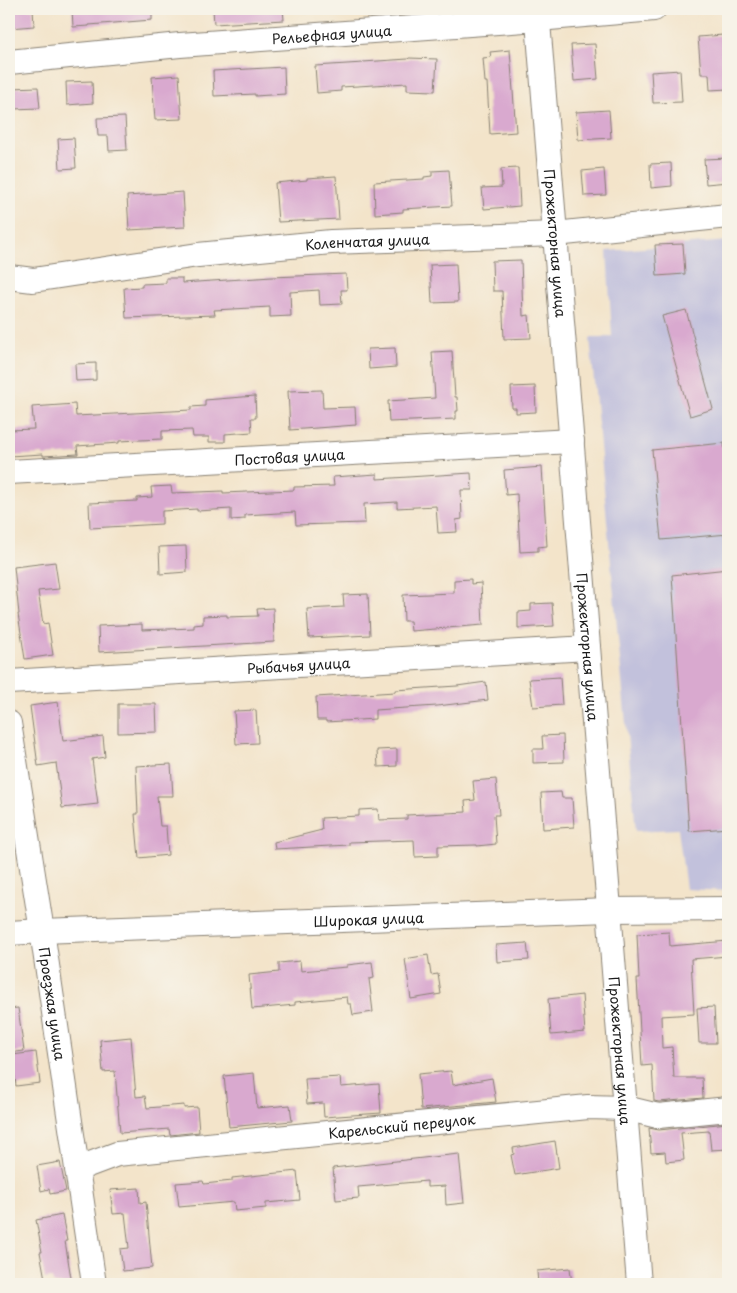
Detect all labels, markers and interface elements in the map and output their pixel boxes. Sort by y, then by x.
street label: Рельефная улица [271,19,393,49]
street label: Прожекторная улица [539,168,572,318]
street label: Коленчатая улица [304,228,430,255]
street label: Постовая улица [234,443,346,470]
street label: Прожекторная улица [572,572,604,722]
street label: Рыбачья улица [246,651,351,679]
street label: Широкая улица [313,906,424,931]
street label: Проезжая улица [34,946,71,1062]
street label: Прожекторная улица [604,976,637,1126]
street label: Карельский переулок [327,1108,477,1143]

